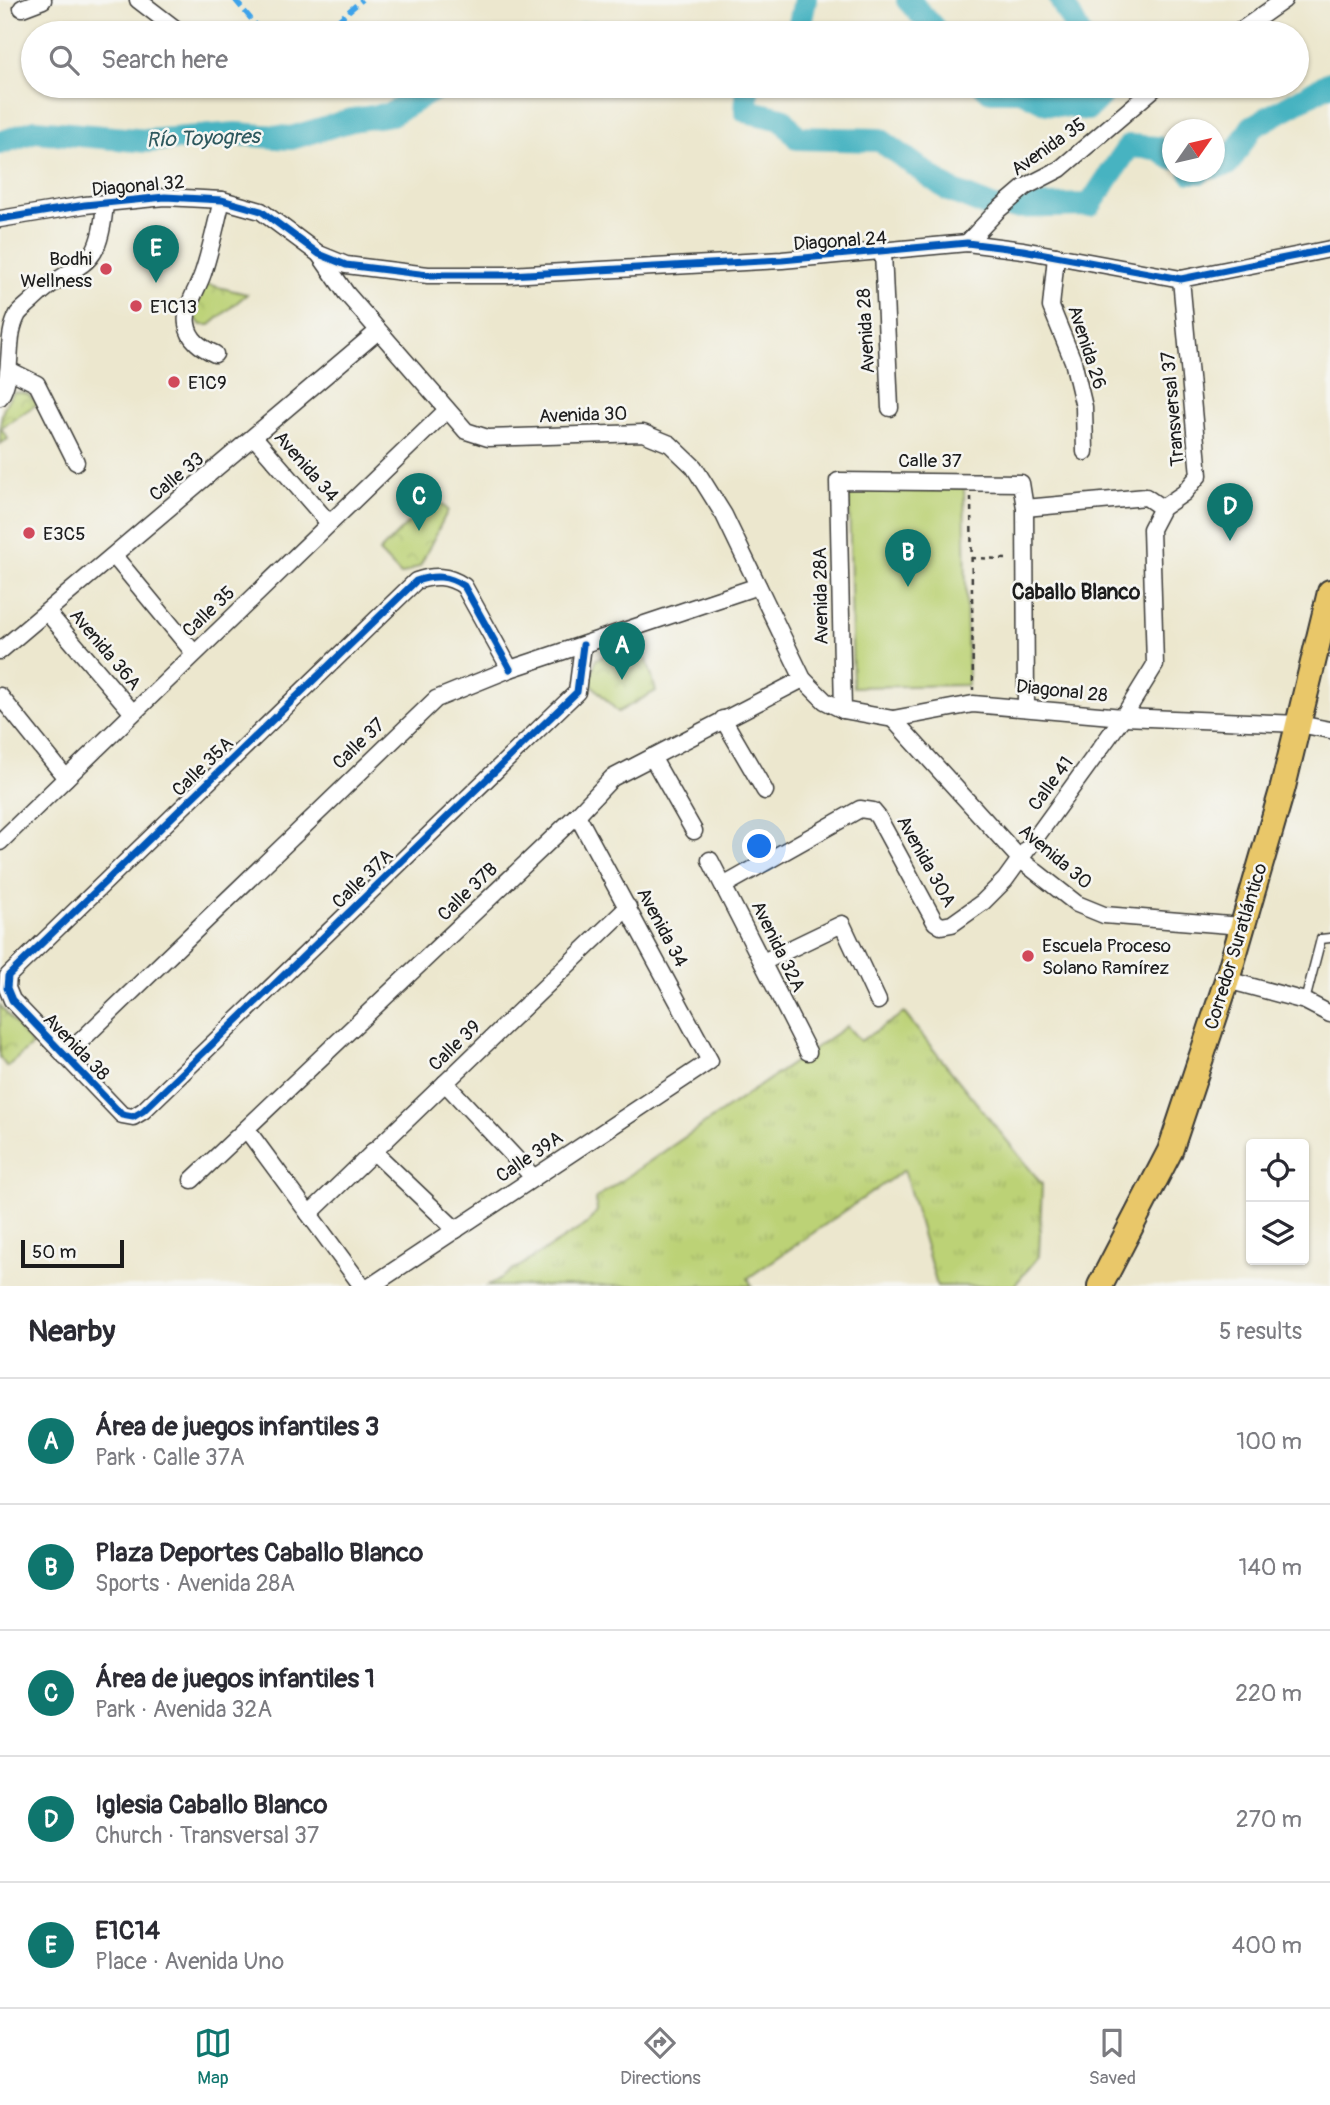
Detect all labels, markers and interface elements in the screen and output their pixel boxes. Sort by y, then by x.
search box [21,21,1309,98]
icon: search [45,41,83,79]
text: Search here [101,44,228,76]
street label: Avenida 35 [1006,112,1091,181]
north arrow [1162,119,1225,182]
water label: Río Toyogres [146,123,263,154]
street label: Diagonal 32 [91,170,186,202]
pin: E [133,225,179,283]
street label: Diagonal 24 [793,226,888,256]
place label: Bodhi Wellness [20,247,93,293]
marker: Bodhi Wellness [98,261,114,277]
street label: Avenida 28 [852,288,880,374]
place label: E1C13 [150,295,197,319]
marker: E1C13 [128,298,144,314]
street label: Avenida 26 [1062,302,1112,392]
street label: Transversal 37 [1156,350,1190,467]
place label: E1C9 [188,371,227,395]
marker: E1C9 [166,374,182,390]
street label: Avenida 30 [538,401,628,429]
street label: Avenida 34 [269,426,344,507]
street label: Calle 33 [144,447,209,507]
street label: Calle 37 [898,449,962,473]
pin: C [396,473,442,531]
pin: D [1207,483,1253,541]
place label: E3C5 [43,522,86,546]
marker: E3C5 [21,525,37,541]
pin: B [885,529,931,587]
street label: Avenida 28A [808,547,834,645]
district label: Caballo Blanco [1012,579,1141,606]
street label: Calle 35 [177,581,240,643]
street label: Avenida 36A [64,604,146,695]
pin: A [599,622,645,680]
street label: Diagonal 28 [1015,674,1109,708]
street label: Calle 37 [327,713,390,774]
street label: Calle 35A [167,732,238,802]
street label: Calle 41 [1023,752,1079,816]
street label: Avenida 30A [891,811,961,911]
street label: Avenida 30 [1014,819,1097,894]
your location [742,829,776,863]
street label: Calle 37A [327,844,398,914]
street label: Calle 37B [433,857,503,926]
street label: Corredor Suratlántico [1199,860,1273,1032]
street label: Avenida 34 [631,884,693,971]
street label: Avenida 32A [746,897,811,996]
place label: Escuela Proceso Solano Ramírez [1042,934,1171,980]
marker: Escuela Proceso Solano Ramírez [1020,948,1036,964]
street label: Avenida 38 [38,1008,115,1086]
street label: Calle 39 [424,1015,486,1076]
street label: Calle 39A [491,1126,568,1188]
map controls [1246,1139,1309,1265]
button: locate [1246,1139,1309,1202]
button: layers [1246,1202,1309,1265]
scale bar [21,1237,124,1269]
text: 50 m [32,1240,76,1264]
text: Nearby [28,1313,115,1350]
text: 5 results [1219,1317,1302,1346]
text: Área de juegos infantiles 3 [95,1411,379,1443]
text: A [44,1427,58,1456]
text: 100 m [1236,1427,1302,1456]
text: Park · Calle 37A [95,1443,245,1472]
text: Plaza Deportes Caballo Blanco [95,1537,423,1569]
text: B [44,1553,58,1582]
text: 140 m [1239,1553,1302,1582]
text: Sports · Avenida 28A [95,1569,295,1598]
text: Área de juegos infantiles 1 [95,1663,375,1695]
text: C [44,1679,58,1708]
text: 220 m [1235,1679,1302,1708]
text: Park · Avenida 32A [95,1695,272,1724]
text: Iglesia Caballo Blanco [95,1789,327,1821]
text: D [44,1805,58,1834]
text: 270 m [1236,1805,1302,1834]
text: Church · Transversal 37 [95,1821,319,1850]
text: E1C14 [95,1915,160,1947]
text: E [45,1931,57,1960]
text: 400 m [1232,1931,1302,1960]
text: Place · Avenida Uno [95,1947,284,1976]
tab: Map [194,2024,232,2090]
tab: Directions [620,2024,701,2090]
tab: Saved [1089,2024,1136,2090]

